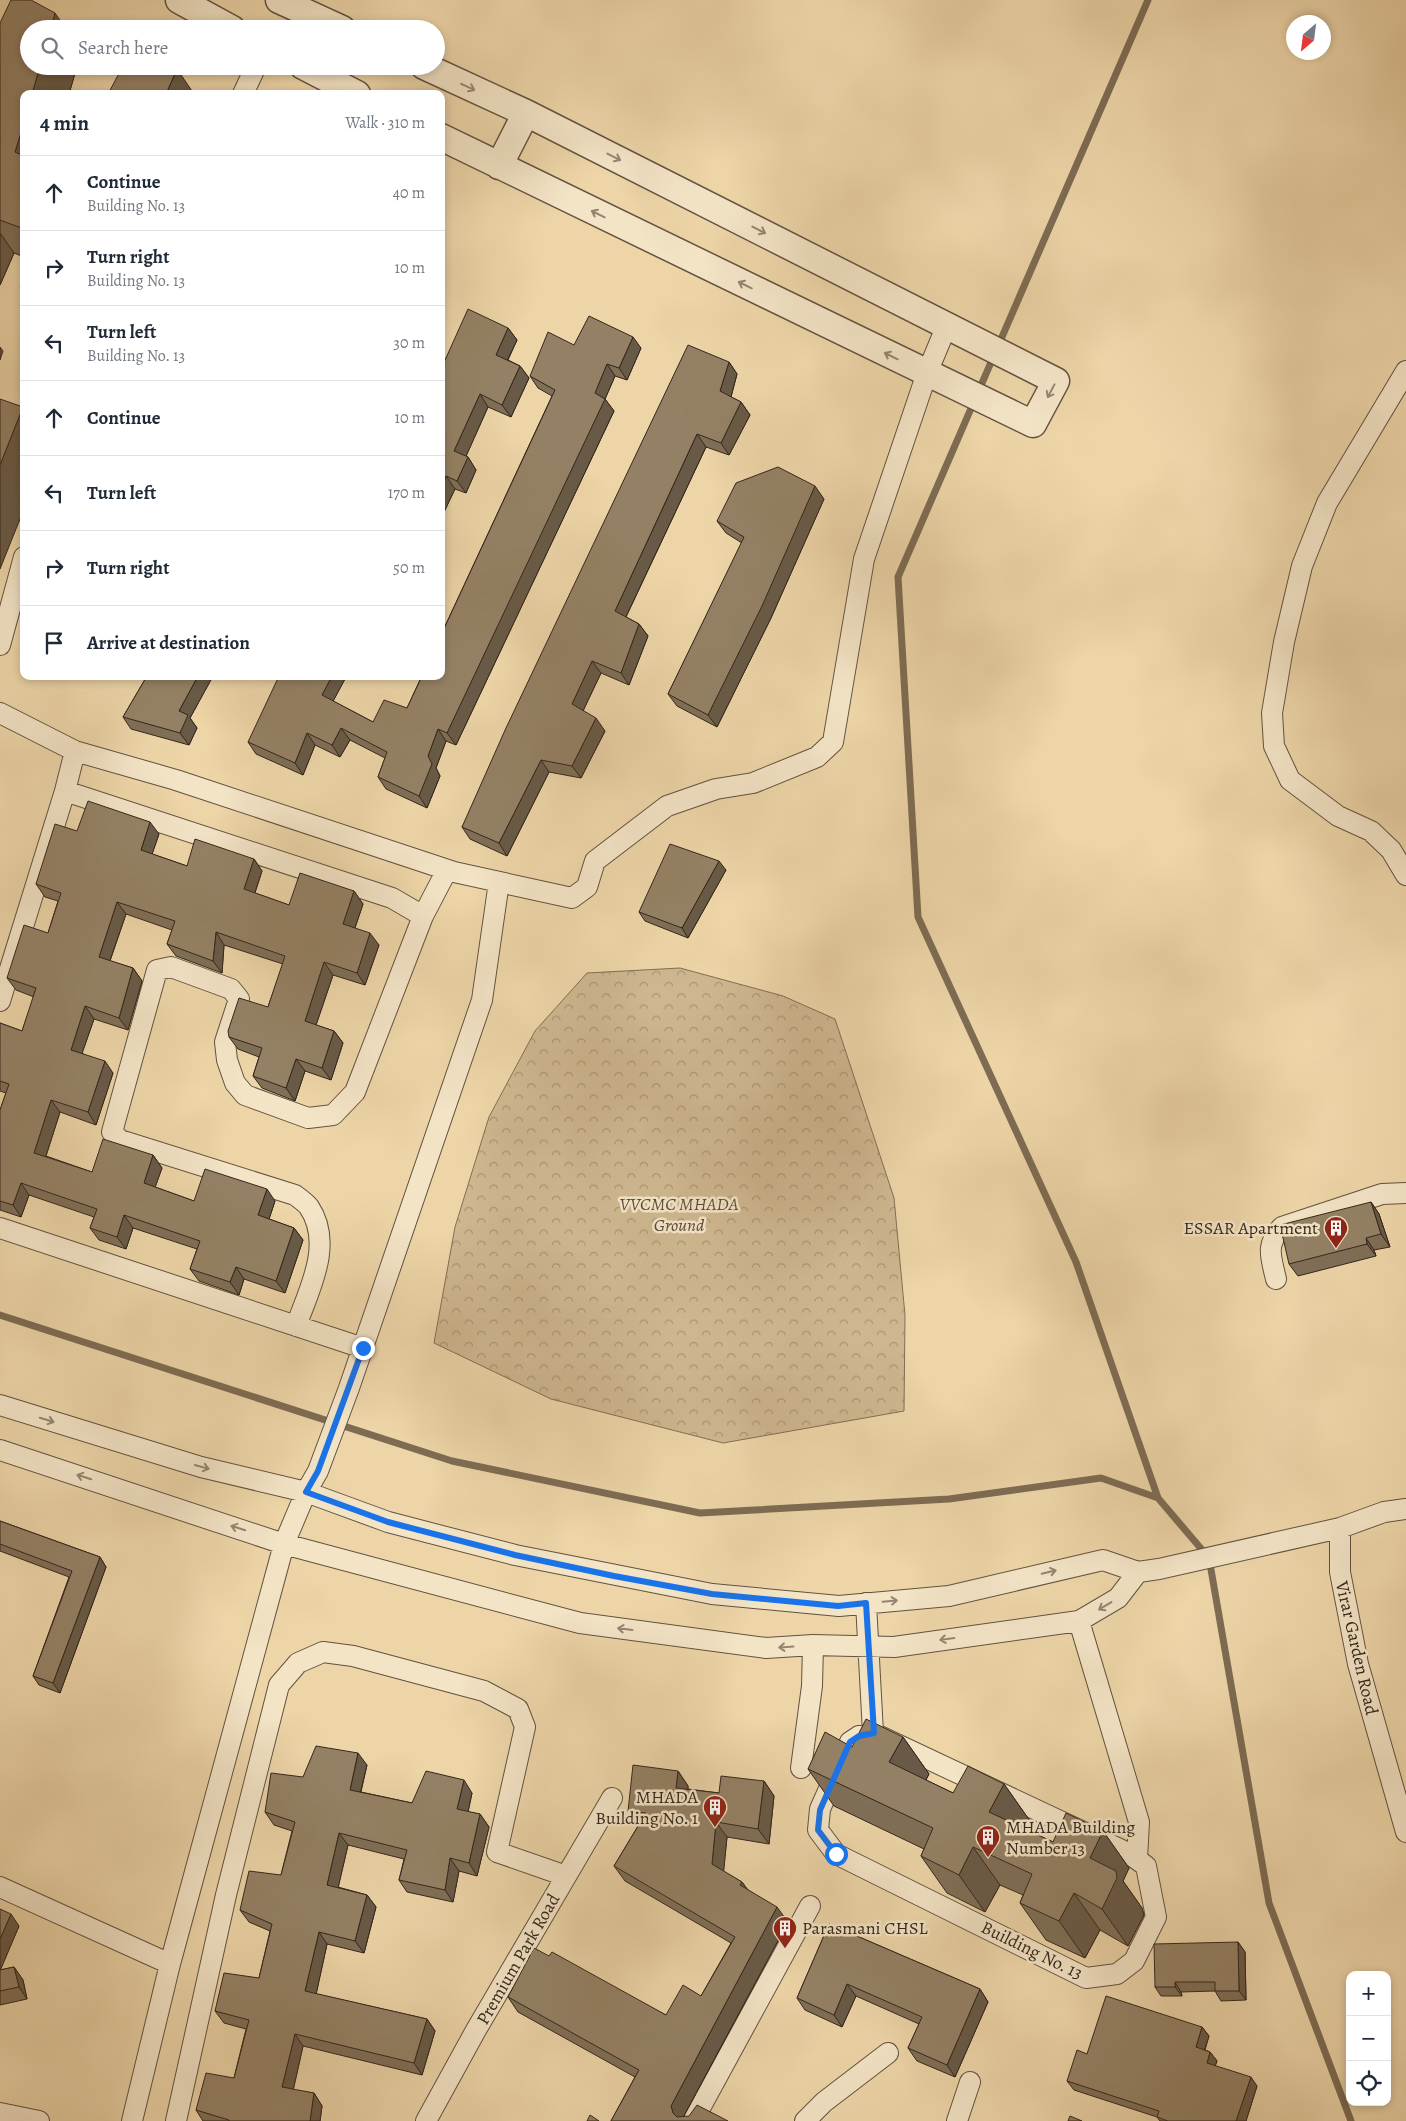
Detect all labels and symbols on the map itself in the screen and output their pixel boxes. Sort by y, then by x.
north arrow [1286,15,1331,60]
one-way arrow [460,82,475,92]
one-way arrow [606,153,621,162]
one-way arrow [591,209,606,219]
one-way arrow [752,225,767,235]
one-way arrow [737,280,752,290]
one-way arrow [884,351,899,360]
one-way arrow [1046,383,1056,398]
park label: VVCMC MHADA Ground [619,1192,739,1237]
building icon: ESSAR Apartment [1323,1215,1349,1249]
place label: ESSAR Apartment [1183,1216,1318,1240]
route end [352,1337,375,1360]
one-way arrow [38,1415,54,1425]
one-way arrow [194,1463,210,1472]
one-way arrow [77,1472,92,1481]
one-way arrow [230,1523,246,1533]
one-way arrow [1041,1567,1057,1576]
street label: Virar Garden Road [1330,1578,1384,1717]
one-way arrow [882,1597,898,1606]
one-way arrow [1098,1602,1112,1612]
one-way arrow [617,1623,633,1633]
one-way arrow [940,1634,956,1644]
one-way arrow [778,1642,794,1651]
place label: MHADA Building No. 1 [595,1785,698,1830]
building icon: MHADA Building No. 1 [702,1794,728,1828]
place label: MHADA Building Number 13 [1006,1815,1135,1860]
building icon: MHADA Building Number 13 [975,1824,1001,1858]
route start [825,1843,848,1866]
street label: Premium Park Road [471,1889,565,2029]
building icon: Parasmani CHSL [772,1915,798,1949]
street label: Building No. 13 [977,1915,1087,1985]
place label: Parasmani CHSL [802,1916,929,1940]

